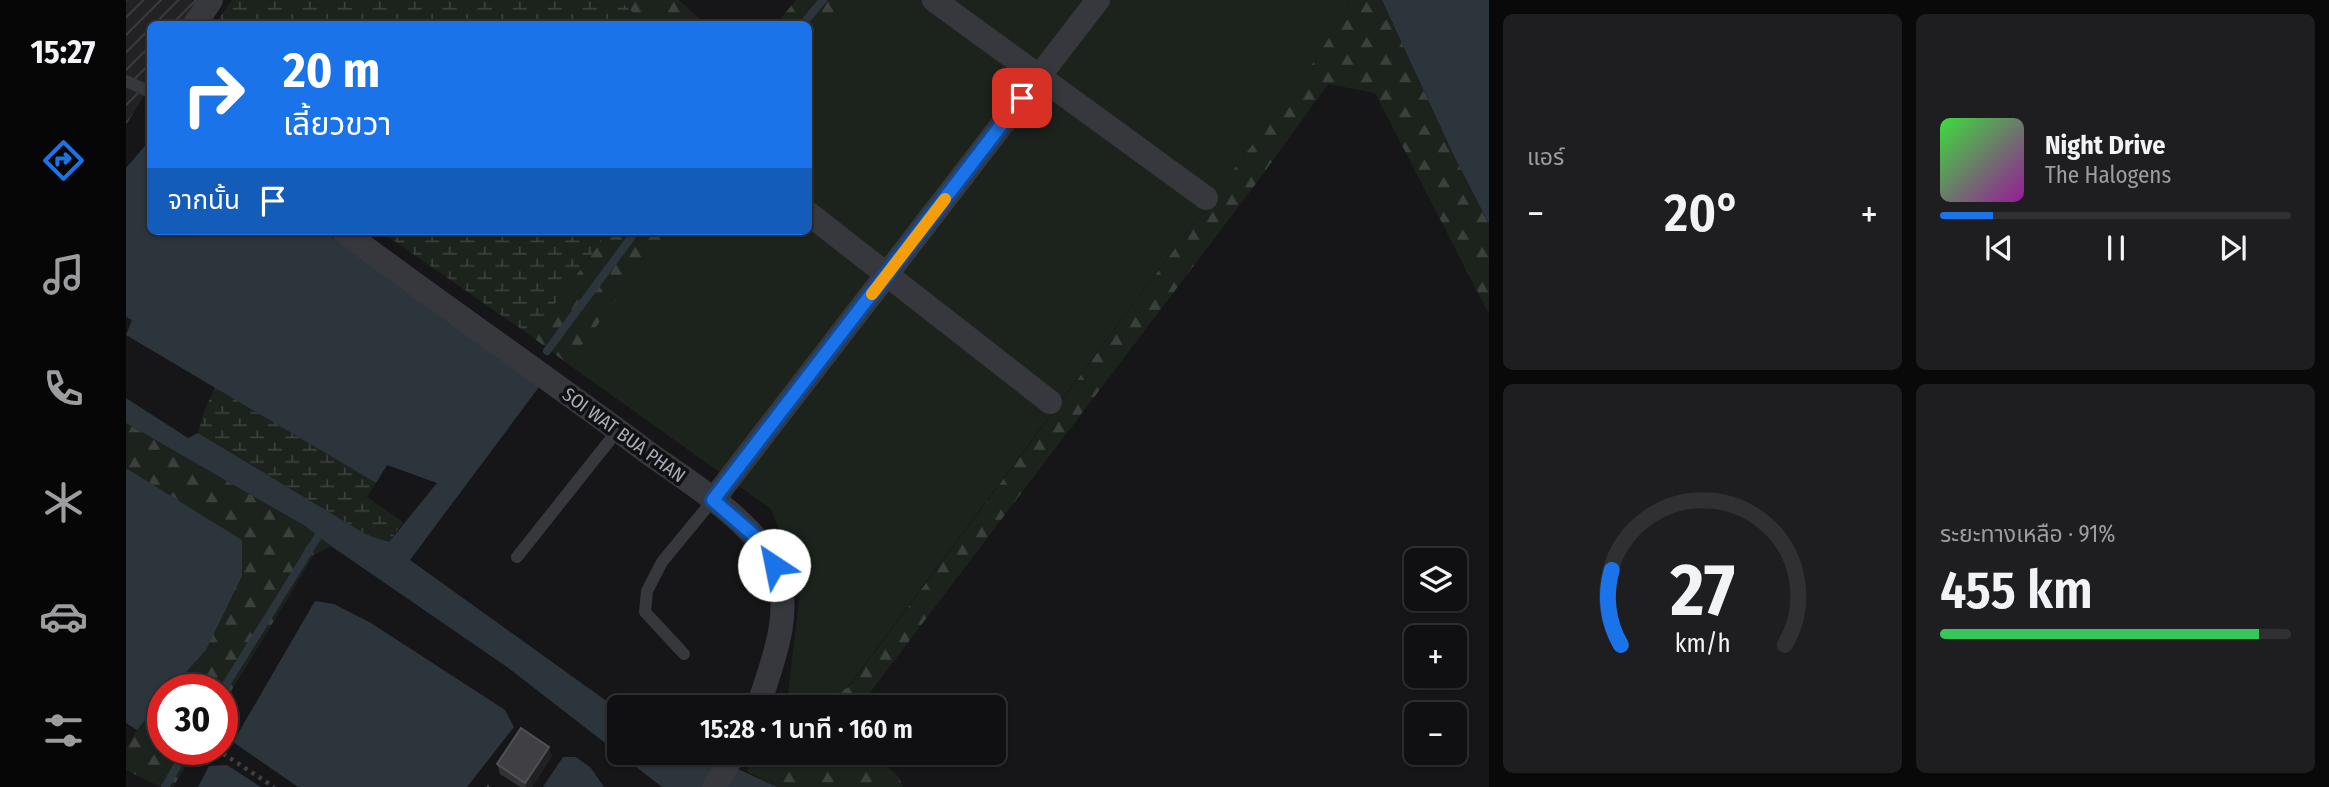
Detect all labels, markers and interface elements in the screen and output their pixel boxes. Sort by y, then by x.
text: 15:27 [31,33,95,71]
text: 20 m [283,41,380,100]
icon: right [168,49,259,140]
pin [992,68,1052,128]
icon: arrive [1003,79,1041,117]
text: เลี้ยวขวา [283,105,391,143]
text: Night Drive [2045,130,2165,161]
icon: directions [39,136,88,185]
text: แอร์ [1527,143,1564,171]
text: The Halogens [2045,161,2171,189]
icon: arrive [254,182,292,220]
text: 20° [1664,182,1741,245]
text: จากนั้น [168,185,240,216]
text: − [1527,191,1544,237]
text: + [1861,191,1878,237]
icon: previous [1980,229,2018,267]
icon: pause [2097,229,2135,267]
icon: next [2214,229,2252,267]
icon: music [39,250,88,299]
icon: phone [39,364,88,413]
street label: SOI WAT BUA PHAN [558,383,690,487]
icon: climate [39,478,88,527]
text: ระยะทางเหลือ · 91% [1940,520,2115,548]
position arrow [737,528,811,602]
text: 27 [1669,547,1735,634]
map controls [1404,548,1467,765]
button: layers [1404,548,1467,611]
text: 455 km [1940,559,2093,622]
icon: car [39,592,88,641]
button: + [1404,625,1467,688]
text: km/h [1675,628,1730,658]
speed limit sign: 30 [147,674,238,765]
button: − [1404,702,1467,765]
icon: filters [39,706,88,755]
text: 15:28 · 1 นาที · 160 m [700,714,913,745]

